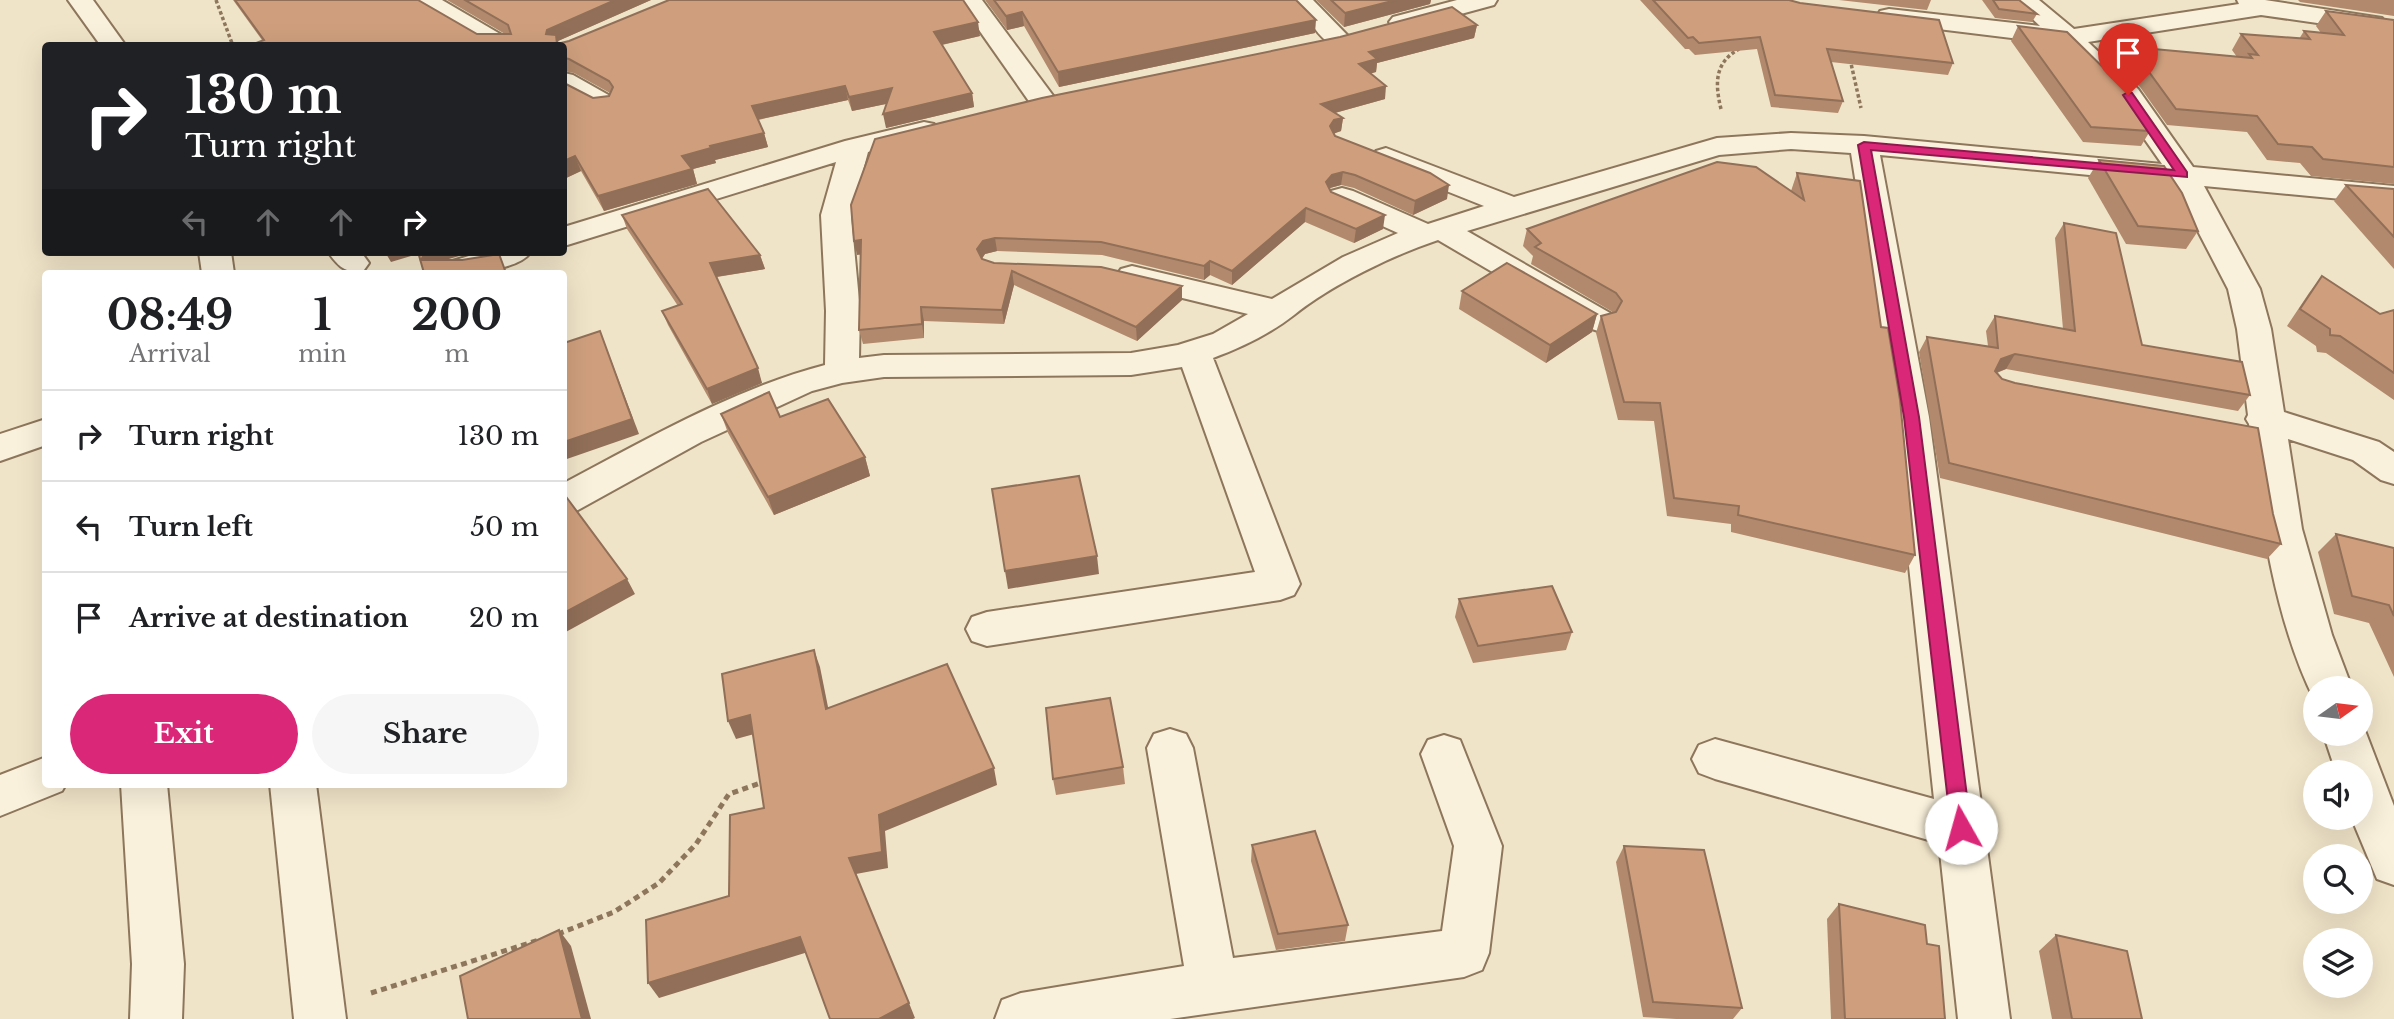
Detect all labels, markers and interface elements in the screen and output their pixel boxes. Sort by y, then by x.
pin [2098,23,2158,95]
icon: arrive [2109,34,2147,72]
text: 130 m [185,65,342,126]
icon: right [70,70,161,161]
text: Turn right [185,126,356,166]
icon: left [176,203,214,241]
icon: ahead [249,203,287,241]
icon: ahead [322,203,360,241]
icon: right [395,203,433,241]
text: 08:49 [107,289,233,341]
text: 1 [313,289,332,341]
text: 200 [411,289,502,341]
text: Arrival [129,340,211,368]
text: min [298,340,347,368]
text: m [444,340,469,368]
icon: right [70,417,108,455]
text: Turn right [129,420,274,452]
text: 130 m [457,420,539,452]
icon: left [70,508,108,546]
text: Turn left [129,511,253,543]
text: 50 m [470,511,539,543]
icon: arrive [70,599,108,637]
text: Arrive at destination [129,602,409,634]
text: 20 m [469,602,539,634]
north arrow [2303,676,2373,746]
map controls [2303,676,2373,998]
button: Exit [70,694,298,774]
button: Share [312,694,539,774]
button: sound [2303,760,2373,830]
position arrow [1924,791,1998,865]
button: search [2303,844,2373,914]
button: layers [2303,928,2373,998]

